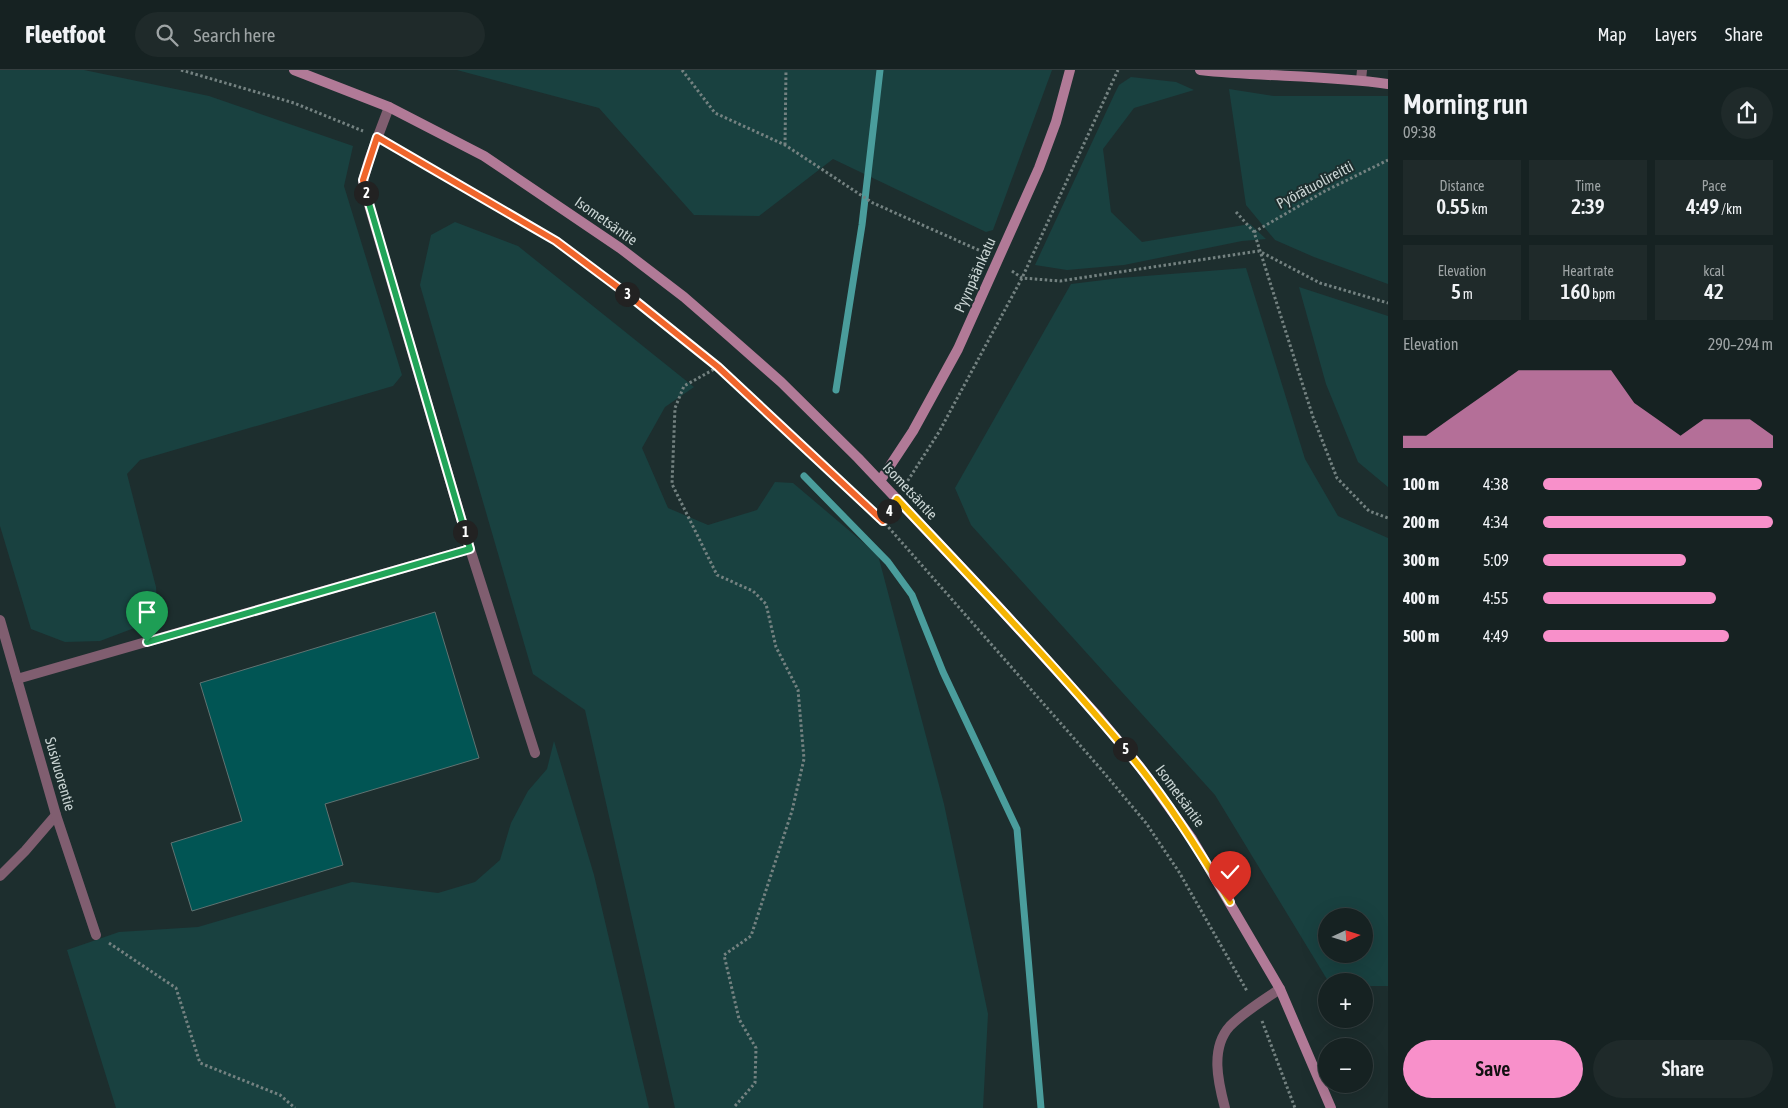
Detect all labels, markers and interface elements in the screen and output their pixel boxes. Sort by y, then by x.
search box [135,12,485,57]
text: Fleetfoot [25,21,105,48]
icon: search [153,21,181,49]
text: Search here [193,24,275,46]
text: Map [1597,24,1626,45]
text: Layers [1654,24,1697,45]
text: Share [1725,24,1763,45]
button: share [1721,87,1773,139]
text: Morning run [1403,88,1528,120]
text: 09:38 [1403,123,1436,141]
street label: Pyörätuolireitti [1274,157,1356,212]
text: Distance [1440,178,1484,194]
text: Time [1575,178,1601,194]
text: Pace [1702,178,1726,194]
pin: 2 [354,180,378,206]
text: 2 [363,185,370,201]
street label: Isometsäntie [572,193,641,248]
text: 0.55 [1436,194,1470,218]
text: 2:39 [1571,194,1605,218]
text: 4:49 [1686,194,1719,218]
text: km [1470,201,1488,217]
text: /km [1719,201,1742,217]
street label: Pyynpäänkatu [950,235,999,315]
text: Elevation [1438,263,1486,279]
text: Heart rate [1562,263,1614,279]
text: kcal [1703,263,1725,279]
text: 5 [1451,279,1461,303]
text: 160 [1561,279,1590,303]
text: 42 [1704,279,1724,303]
pin: 3 [614,282,640,306]
text: 3 [624,286,631,302]
text: m [1461,286,1473,302]
text: bpm [1590,286,1615,302]
text: Elevation [1403,335,1458,353]
text: 290–294 m [1708,335,1773,353]
street label: Isometsäntie [880,458,941,523]
text: 100 m [1403,475,1439,493]
text: 4:38 [1483,475,1508,493]
pin: 4 [876,498,902,524]
text: 4 [886,503,893,519]
text: 200 m [1403,513,1439,531]
text: 4:34 [1483,513,1508,531]
pin: 1 [452,520,478,544]
text: 1 [462,524,469,540]
text: 300 m [1403,551,1439,569]
text: 5:09 [1483,551,1509,569]
text: 400 m [1403,589,1439,607]
text: 4:55 [1483,589,1508,607]
pin [126,591,168,642]
icon: arrive [133,598,161,626]
text: 500 m [1403,627,1439,645]
text: 4:49 [1483,627,1508,645]
street label: Susivuorentie [42,735,79,813]
pin: 5 [1112,736,1138,762]
text: 5 [1122,741,1129,757]
street label: Isometsäntie [1152,761,1209,830]
pin [1209,851,1251,902]
icon: check [1216,858,1244,886]
north arrow [1318,908,1372,962]
map controls [1318,908,1373,1093]
button: + [1318,973,1373,1028]
button: − [1318,1038,1373,1093]
button: Save [1403,1040,1583,1098]
button: Share [1593,1040,1773,1098]

